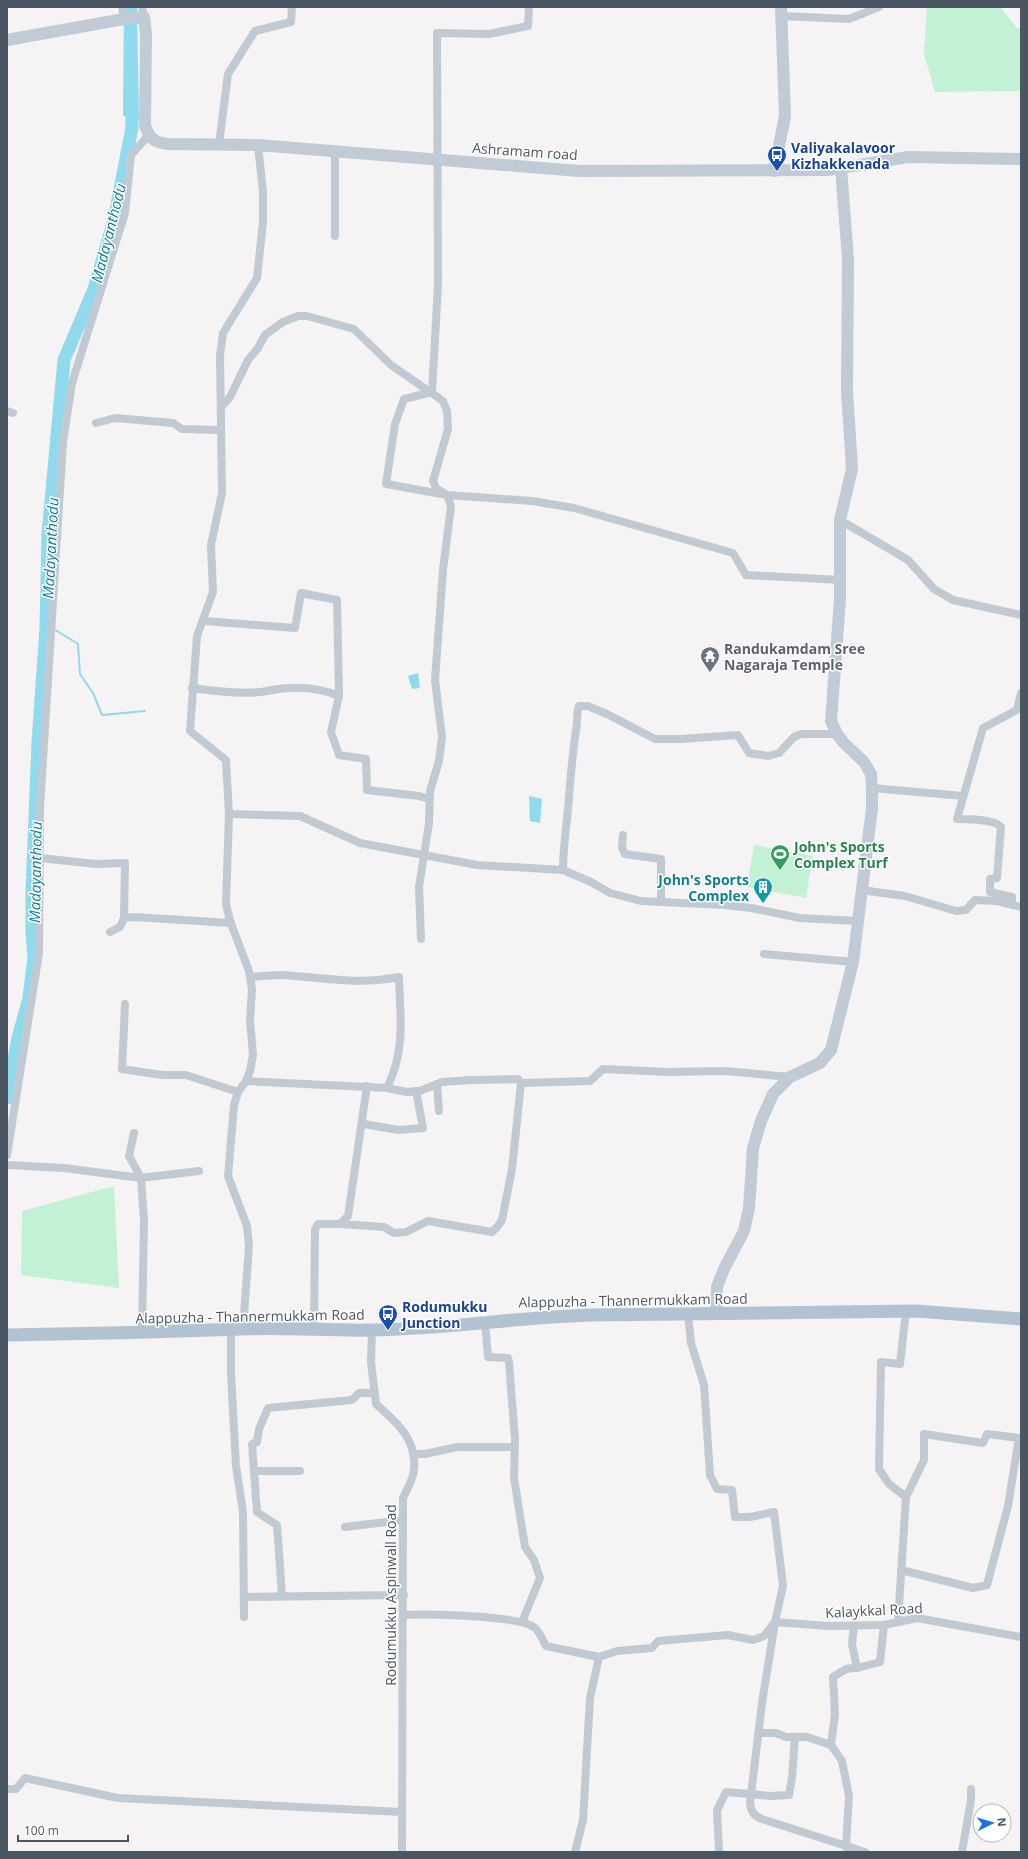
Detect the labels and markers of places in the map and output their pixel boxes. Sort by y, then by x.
place label: Valiyakalavoor Kizhakkenada [791,138,896,173]
bus stop icon: Valiyakalavoor Kizhakkenada [766,144,788,172]
place label: Randukamdam Sree Nagaraja Temple [724,639,865,674]
temple icon: Randukamdam Sree Nagaraja Temple [699,645,721,673]
place label: John's Sports Complex Turf [792,837,889,872]
sports icon: John's Sports Complex Turf [769,843,791,871]
place label: John's Sports Complex [656,870,750,905]
building icon: John's Sports Complex [752,876,774,904]
place label: Rodumukku Junction [400,1297,487,1332]
bus stop icon: Rodumukku Junction [377,1303,399,1331]

